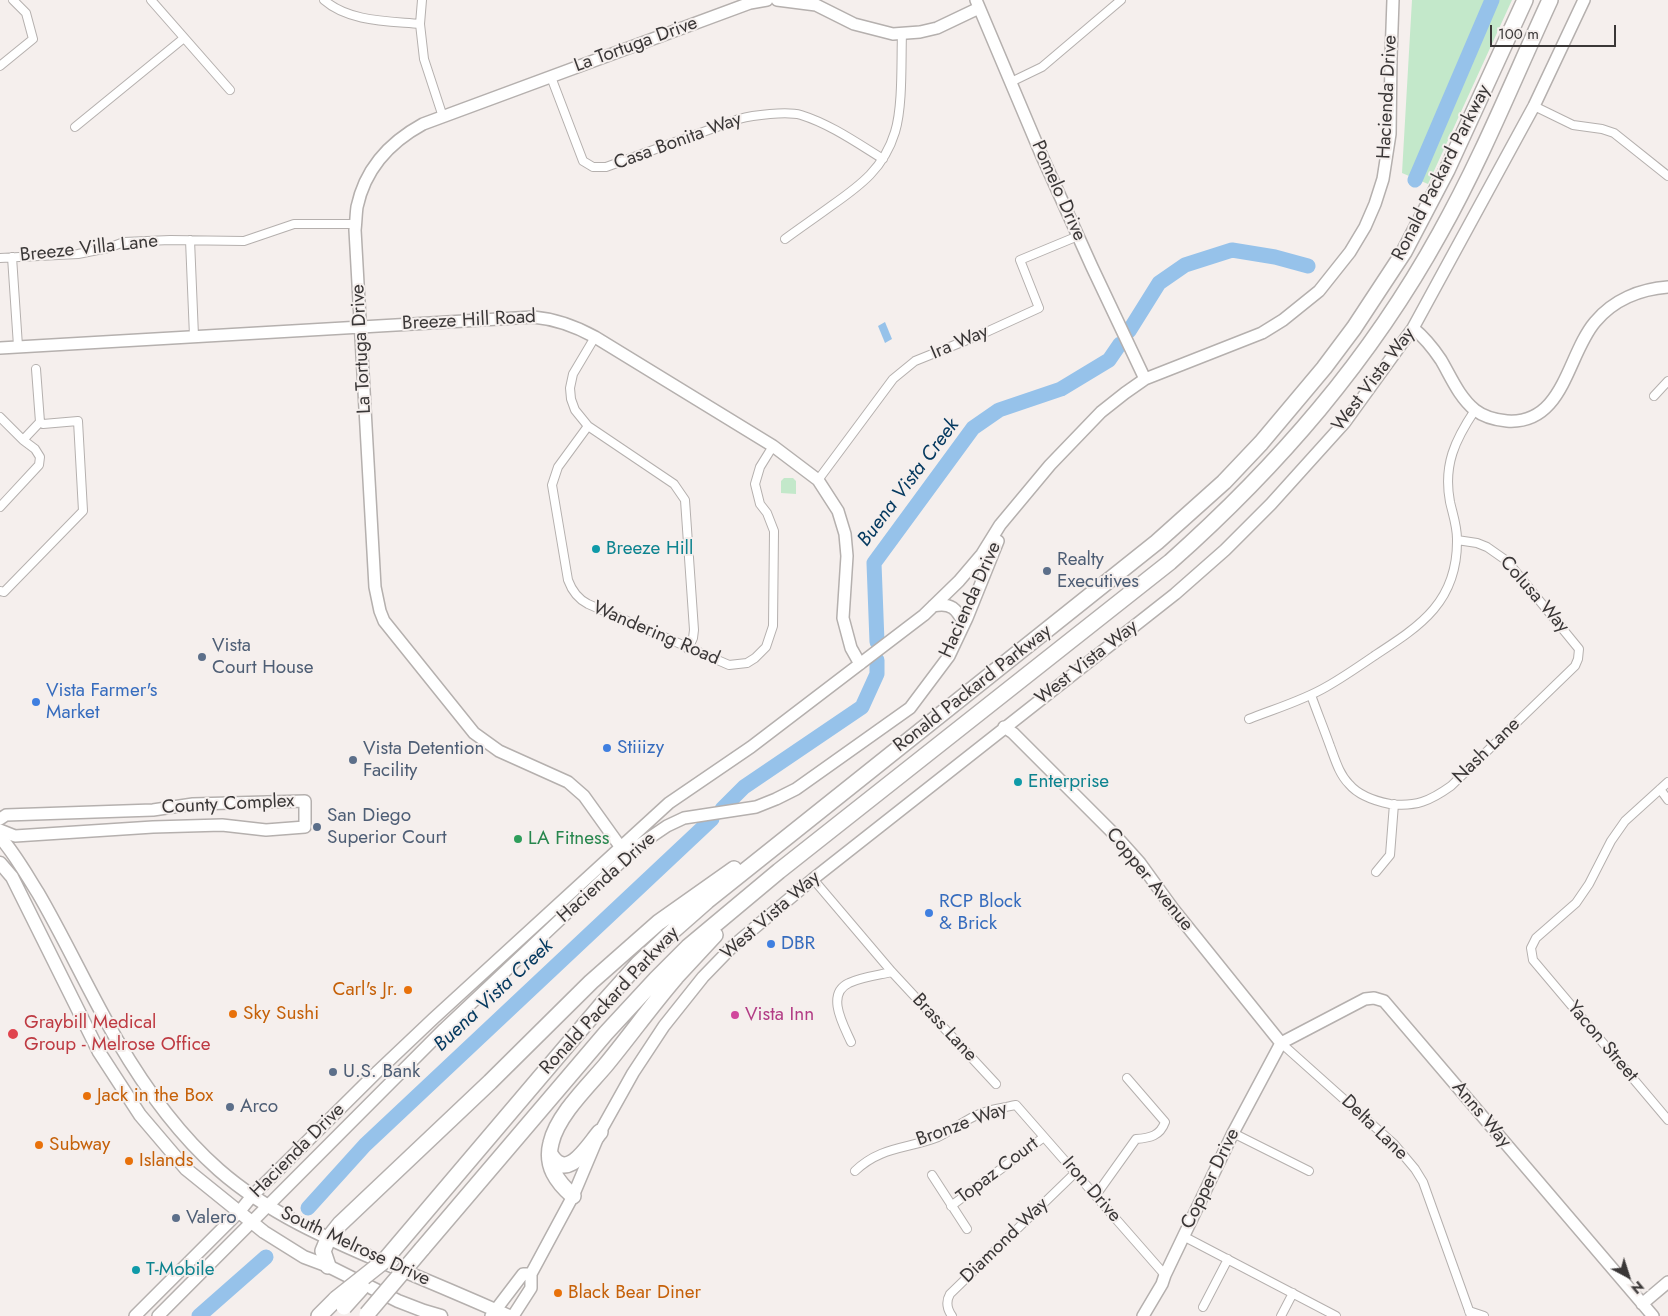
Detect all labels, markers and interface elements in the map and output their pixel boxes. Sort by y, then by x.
street label: La Tortuga Drive [571,12,701,78]
scale bar [1493,15,1619,47]
text: 100 m [1498,23,1539,45]
street label: Hacienda Drive [1373,34,1403,160]
street label: Ronald Packard Parkway [1388,81,1496,265]
street label: Casa Bonita Way [611,108,745,176]
street label: Pomelo Drive [1026,137,1090,245]
street label: Breeze Villa Lane [19,230,159,268]
street label: La Tortuga Drive [347,284,377,414]
street label: Breeze Hill Road [401,306,537,336]
street label: Ira Way [928,321,992,365]
street label: West Vista Way [1328,324,1420,436]
water label: Buena Vista Creek [853,414,965,552]
place label: Breeze Hill [606,538,693,560]
street label: Hacienda Drive [935,539,1007,661]
marker: Breeze Hill [590,543,602,555]
place label: Realty Executives [1057,549,1139,593]
street label: Colusa Way [1494,552,1574,638]
marker: Realty Executives [1041,565,1053,577]
street label: Wandering Road [589,597,723,671]
street label: West Vista Way [1031,616,1143,710]
street label: Ronald Packard Parkway [890,620,1056,758]
place label: Vista Court House [212,635,314,679]
marker: Vista Court House [196,651,208,663]
place label: Vista Farmer's Market [46,680,157,724]
marker: Vista Farmer's Market [30,696,42,708]
street label: Nash Lane [1449,713,1525,789]
place label: Stiiizy [617,737,664,759]
place label: Vista Detention Facility [363,738,484,782]
marker: Stiiizy [601,742,613,754]
marker: Vista Detention Facility [347,754,359,766]
place label: Enterprise [1028,771,1109,793]
marker: Enterprise [1012,776,1024,788]
street label: County Complex [161,790,295,820]
place label: San Diego Superior Court [327,805,446,849]
marker: San Diego Superior Court [311,821,323,833]
street label: Copper Avenue [1100,824,1198,936]
place label: LA Fitness [528,828,609,850]
street label: Hacienda Drive [553,828,661,928]
marker: LA Fitness [512,833,524,845]
street label: West Vista Way [717,867,825,965]
place label: RCP Block & Brick [939,891,1022,935]
marker: RCP Block & Brick [923,907,935,919]
street label: Ronald Packard Parkway [535,922,685,1080]
place label: DBR [781,933,815,955]
water label: Buena Vista Creek [430,935,558,1057]
marker: DBR [765,938,777,950]
place label: Carl's Jr. [332,979,398,1001]
marker: Carl's Jr. [402,984,414,996]
street label: Brass Lane [907,989,981,1067]
street label: Yacon Street [1562,997,1642,1087]
place label: Sky Sushi [243,1003,319,1025]
place label: Vista Inn [745,1004,814,1026]
marker: Sky Sushi [227,1008,239,1020]
marker: Vista Inn [729,1009,741,1021]
place label: Graybill Medical Group - Melrose Office [24,1012,211,1056]
marker: Graybill Medical Group - Melrose Office [6,1027,20,1041]
place label: U.S. Bank [343,1061,420,1083]
marker: U.S. Bank [327,1066,339,1078]
street label: Anns Way [1447,1077,1515,1153]
place label: Jack in the Box [97,1085,213,1107]
marker: Jack in the Box [81,1090,93,1102]
street label: Delta Lane [1336,1091,1412,1165]
place label: Arco [240,1096,278,1118]
street label: Bronze Way [913,1098,1011,1152]
street label: Hacienda Drive [246,1099,350,1203]
marker: Arco [224,1101,236,1113]
street label: Copper Drive [1177,1125,1245,1233]
street label: Topaz Court [953,1133,1043,1209]
place label: Subway [49,1134,110,1156]
marker: Subway [33,1139,45,1151]
place label: Islands [139,1150,193,1172]
street label: Iron Drive [1056,1153,1126,1227]
marker: Islands [123,1155,135,1167]
street label: Diamond Way [956,1194,1054,1288]
street label: South Melrose Drive [277,1202,433,1292]
place label: Valero [186,1207,237,1229]
marker: Valero [170,1212,182,1224]
north arrow [1603,1251,1653,1301]
place label: T-Mobile [146,1259,215,1281]
marker: T-Mobile [130,1264,142,1276]
text: N [1627,1276,1648,1299]
place label: Black Bear Diner [568,1282,701,1304]
marker: Black Bear Diner [552,1287,564,1299]

